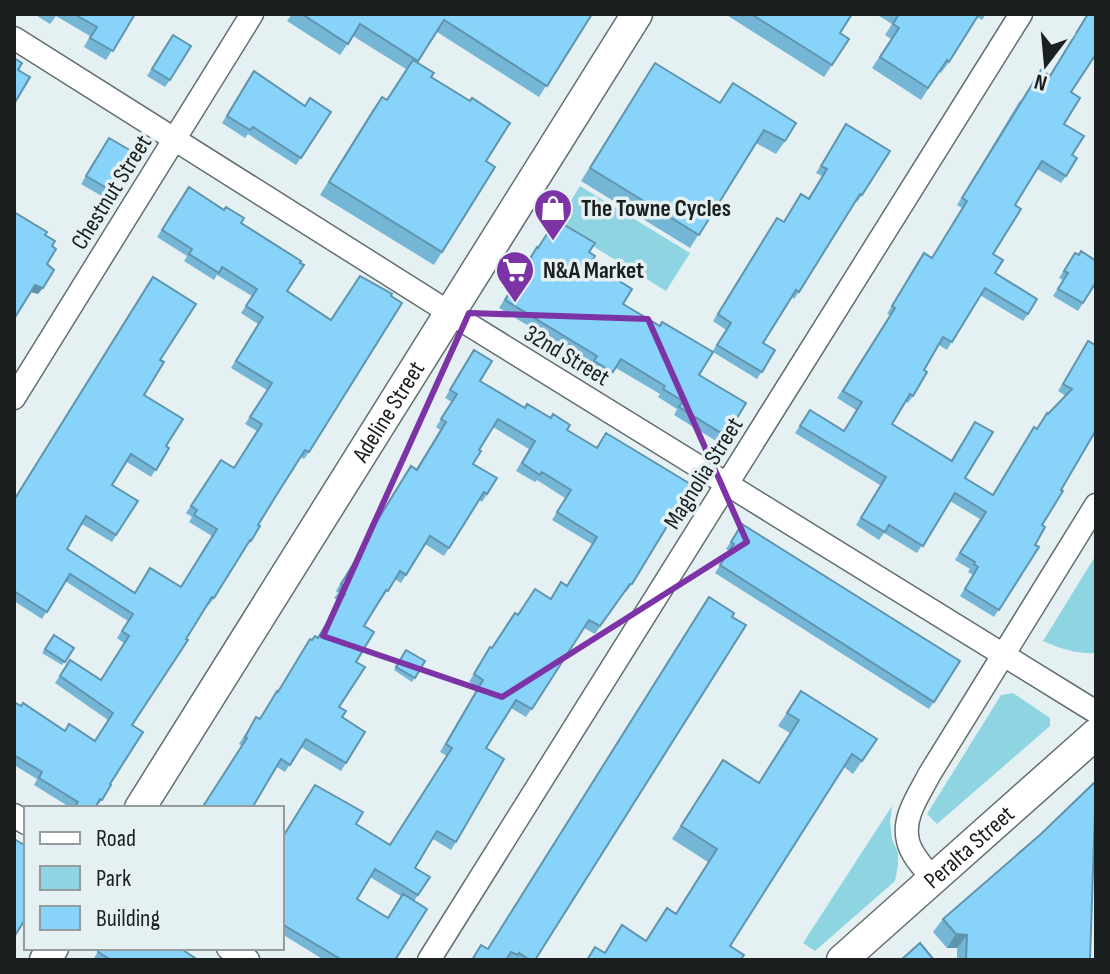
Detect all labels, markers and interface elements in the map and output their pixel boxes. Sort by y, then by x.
north arrow [1006,24,1086,104]
text: N [1032,67,1050,96]
street label: Chestnut Street [65,130,158,255]
shop icon: The Towne Cycles [532,187,574,242]
place label: The Towne Cycles [581,194,731,223]
supermarket icon: N&A Market [494,249,536,304]
place label: N&A Market [543,256,644,285]
street label: 32nd Street [519,319,615,392]
street label: Adeline Street [346,356,431,468]
street label: Magnolia Street [658,412,749,535]
street label: Peralta Street [918,800,1020,895]
legend [24,806,284,950]
text: Road [96,824,136,853]
text: Park [96,864,131,893]
text: Building [96,904,160,933]

